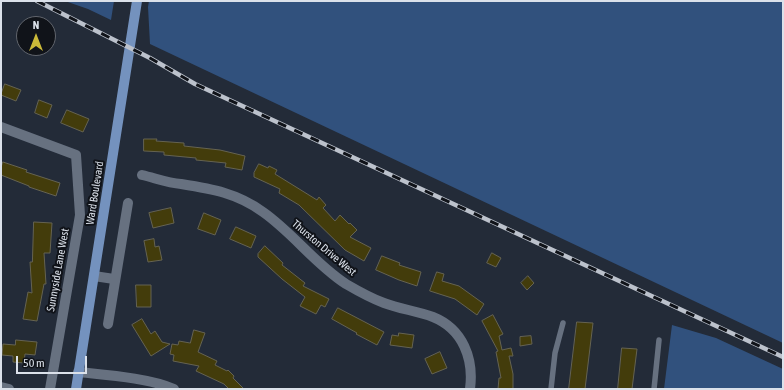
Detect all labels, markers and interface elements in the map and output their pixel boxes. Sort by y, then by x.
north arrow [16,16,56,56]
text: N [33,19,39,31]
street label: Ward Boulevard [83,160,107,226]
street label: Thurston Drive West [289,217,359,279]
street label: Sunnyside Lane West [44,227,72,313]
scale bar [18,348,89,374]
text: 50 m [23,356,45,370]

